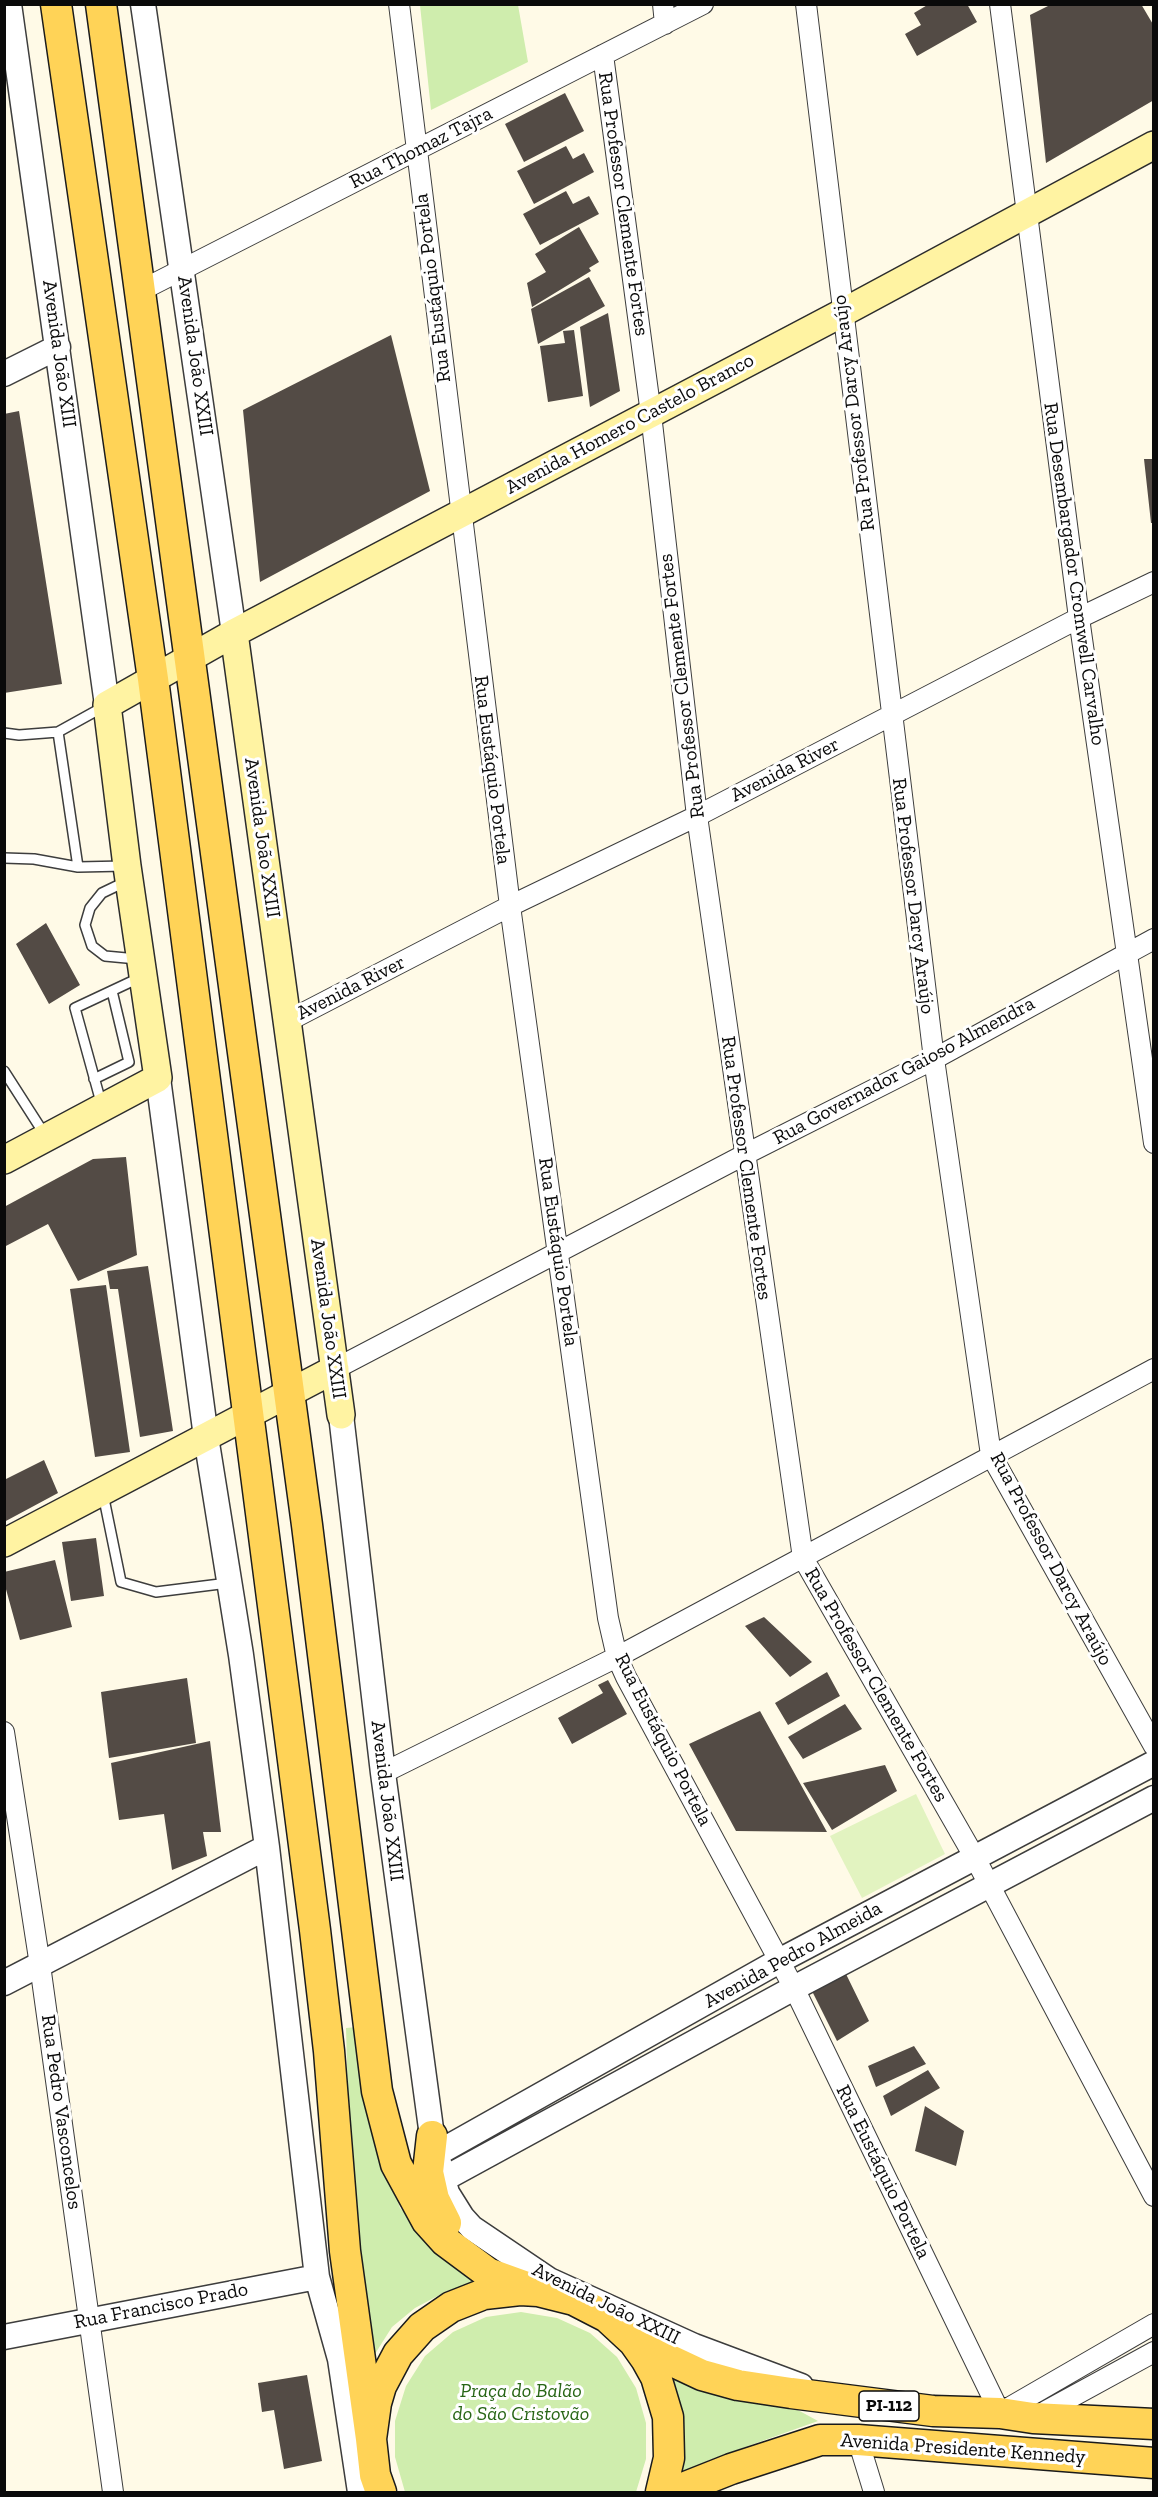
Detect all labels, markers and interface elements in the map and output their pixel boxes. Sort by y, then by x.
street label: Rua Professor Clemente Fortes [593,70,653,338]
street label: Rua Thomaz Tajra [346,102,496,194]
street label: Rua Eustáquio Portela [409,192,457,384]
street label: Avenida João XXIII [172,274,218,438]
street label: Avenida João XIII [37,279,81,429]
street label: Rua Professor Darcy Araújo [828,293,880,533]
street label: Avenida Homero Castelo Branco [502,348,758,500]
street label: Rua Desembargador Cromwell Carvalho [1038,401,1110,747]
street label: Rua Professor Clemente Fortes [654,552,710,820]
street label: Rua Eustáquio Portela [468,674,516,866]
street label: Avenida River [727,732,843,808]
street label: Avenida João XXIII [239,756,285,920]
street label: Rua Professor Darcy Araújo [887,776,939,1016]
street label: Avenida River [293,950,409,1026]
street label: Rua Governador Gaioso Almendra [769,992,1039,1150]
street label: Rua Professor Clemente Fortes [716,1034,776,1302]
street label: Rua Eustáquio Portela [533,1156,583,1348]
street label: Avenida João XXIII [305,1237,351,1401]
street label: Rua Professor Darcy Araújo [985,1448,1117,1670]
street label: Rua Professor Clemente Fortes [799,1564,953,1806]
street label: Rua Eustáquio Portela [609,1650,717,1830]
street label: Avenida João XXIII [365,1719,409,1883]
street label: Avenida Pedro Almeida [700,1896,886,2014]
street label: Rua Pedro Vasconcelos [35,2013,87,2211]
street label: Rua Eustáquio Portela [830,2081,936,2263]
street label: Avenida João XXIII [528,2258,684,2350]
street label: Rua Francisco Prado [72,2277,250,2335]
park label: Praça do Balão do São Cristovão [453,2379,589,2426]
road number: PI-112 [859,2391,919,2421]
street label: Avenida Presidente Kennedy [840,2428,1086,2470]

